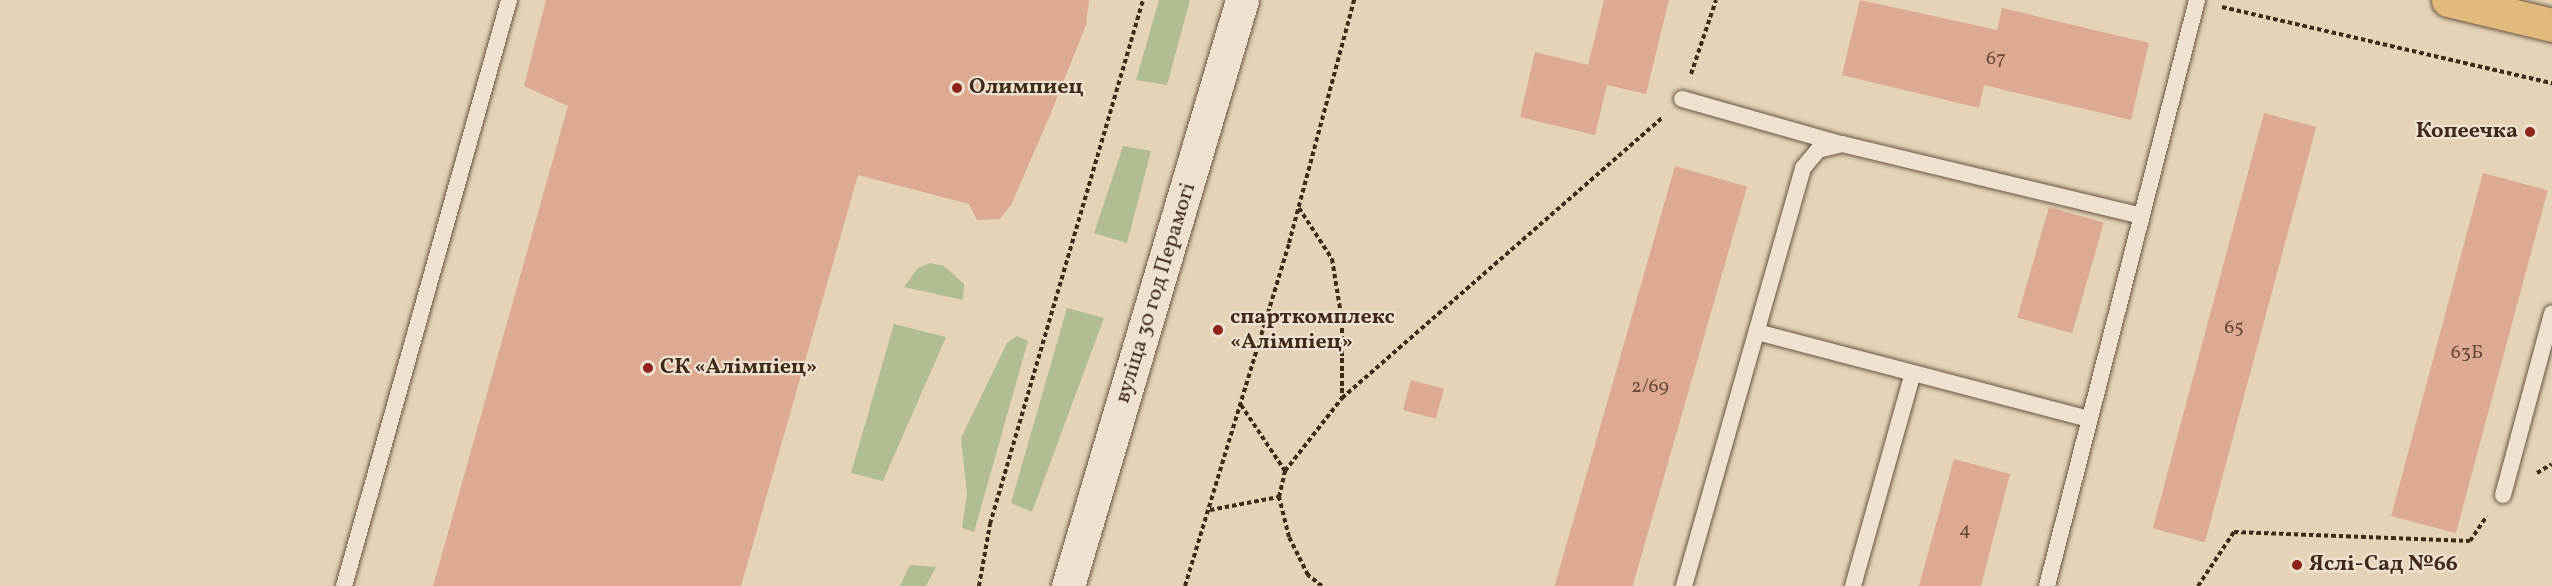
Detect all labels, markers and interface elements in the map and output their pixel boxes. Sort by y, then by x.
house number: 67 [1986,47,2006,71]
place label: Олимпиец [969,75,1083,101]
marker: Олимпиец [950,81,964,95]
place label: Копеечка [2416,119,2518,145]
marker: Копеечка [2523,125,2537,139]
street label: вуліца 30 год Перамогі [1110,180,1202,406]
place label: спарткомплекс «Алімпіец» [1230,304,1395,356]
house number: 65 [2224,316,2244,340]
marker: спарткомплекс «Алімпіец» [1211,323,1225,337]
house number: 63Б [2451,341,2483,365]
place label: СК «Алімпіец» [660,355,818,381]
marker: СК «Алімпіец» [641,361,655,375]
house number: 2/69 [1631,375,1669,399]
house number: 4 [1959,518,1971,542]
place label: Яслі-Сад №66 [2309,552,2458,578]
marker: Яслі-Сад №66 [2290,558,2304,572]

